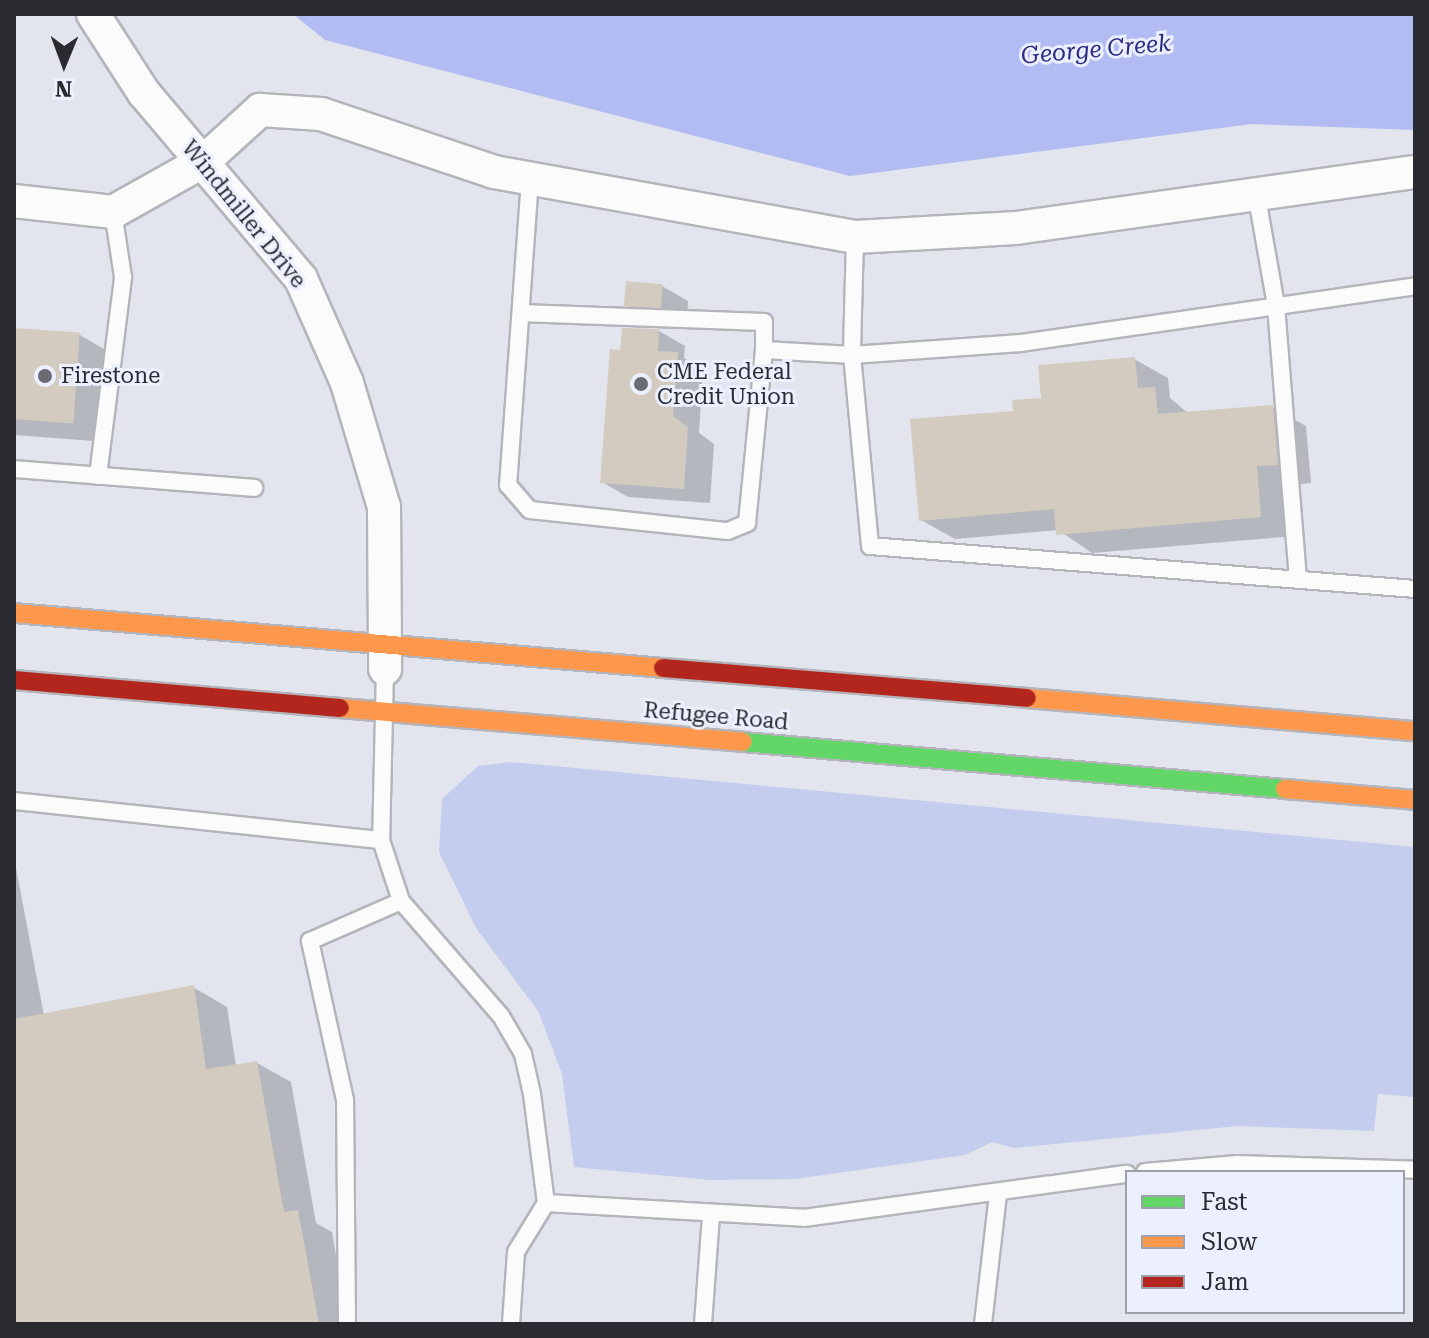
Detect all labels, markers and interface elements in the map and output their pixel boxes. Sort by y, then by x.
north arrow [24,24,104,104]
water label: George Creek [1020,29,1172,71]
text: N [55,76,72,101]
street label: Windmiller Drive [176,135,312,293]
place label: CME Federal Credit Union [657,358,795,410]
place label: Firestone [61,363,160,389]
marker: Firestone [36,367,54,385]
marker: CME Federal Credit Union [632,375,650,393]
street label: Refugee Road [643,697,789,735]
legend [1125,1170,1405,1314]
text: Fast [1201,1188,1248,1216]
text: Slow [1201,1228,1257,1256]
text: Jam [1201,1268,1249,1296]

